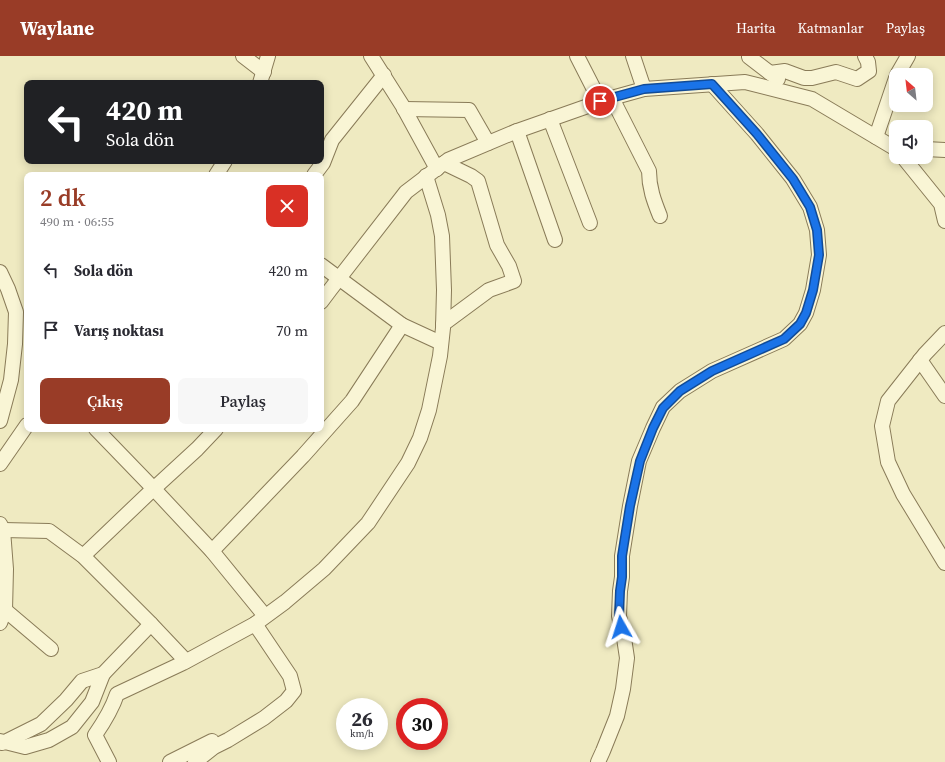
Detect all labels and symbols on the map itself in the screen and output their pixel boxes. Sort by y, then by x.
north arrow [889,68,933,112]
pin [583,84,617,118]
position arrow [600,606,642,648]
speed limit sign: 30 [396,698,448,750]

